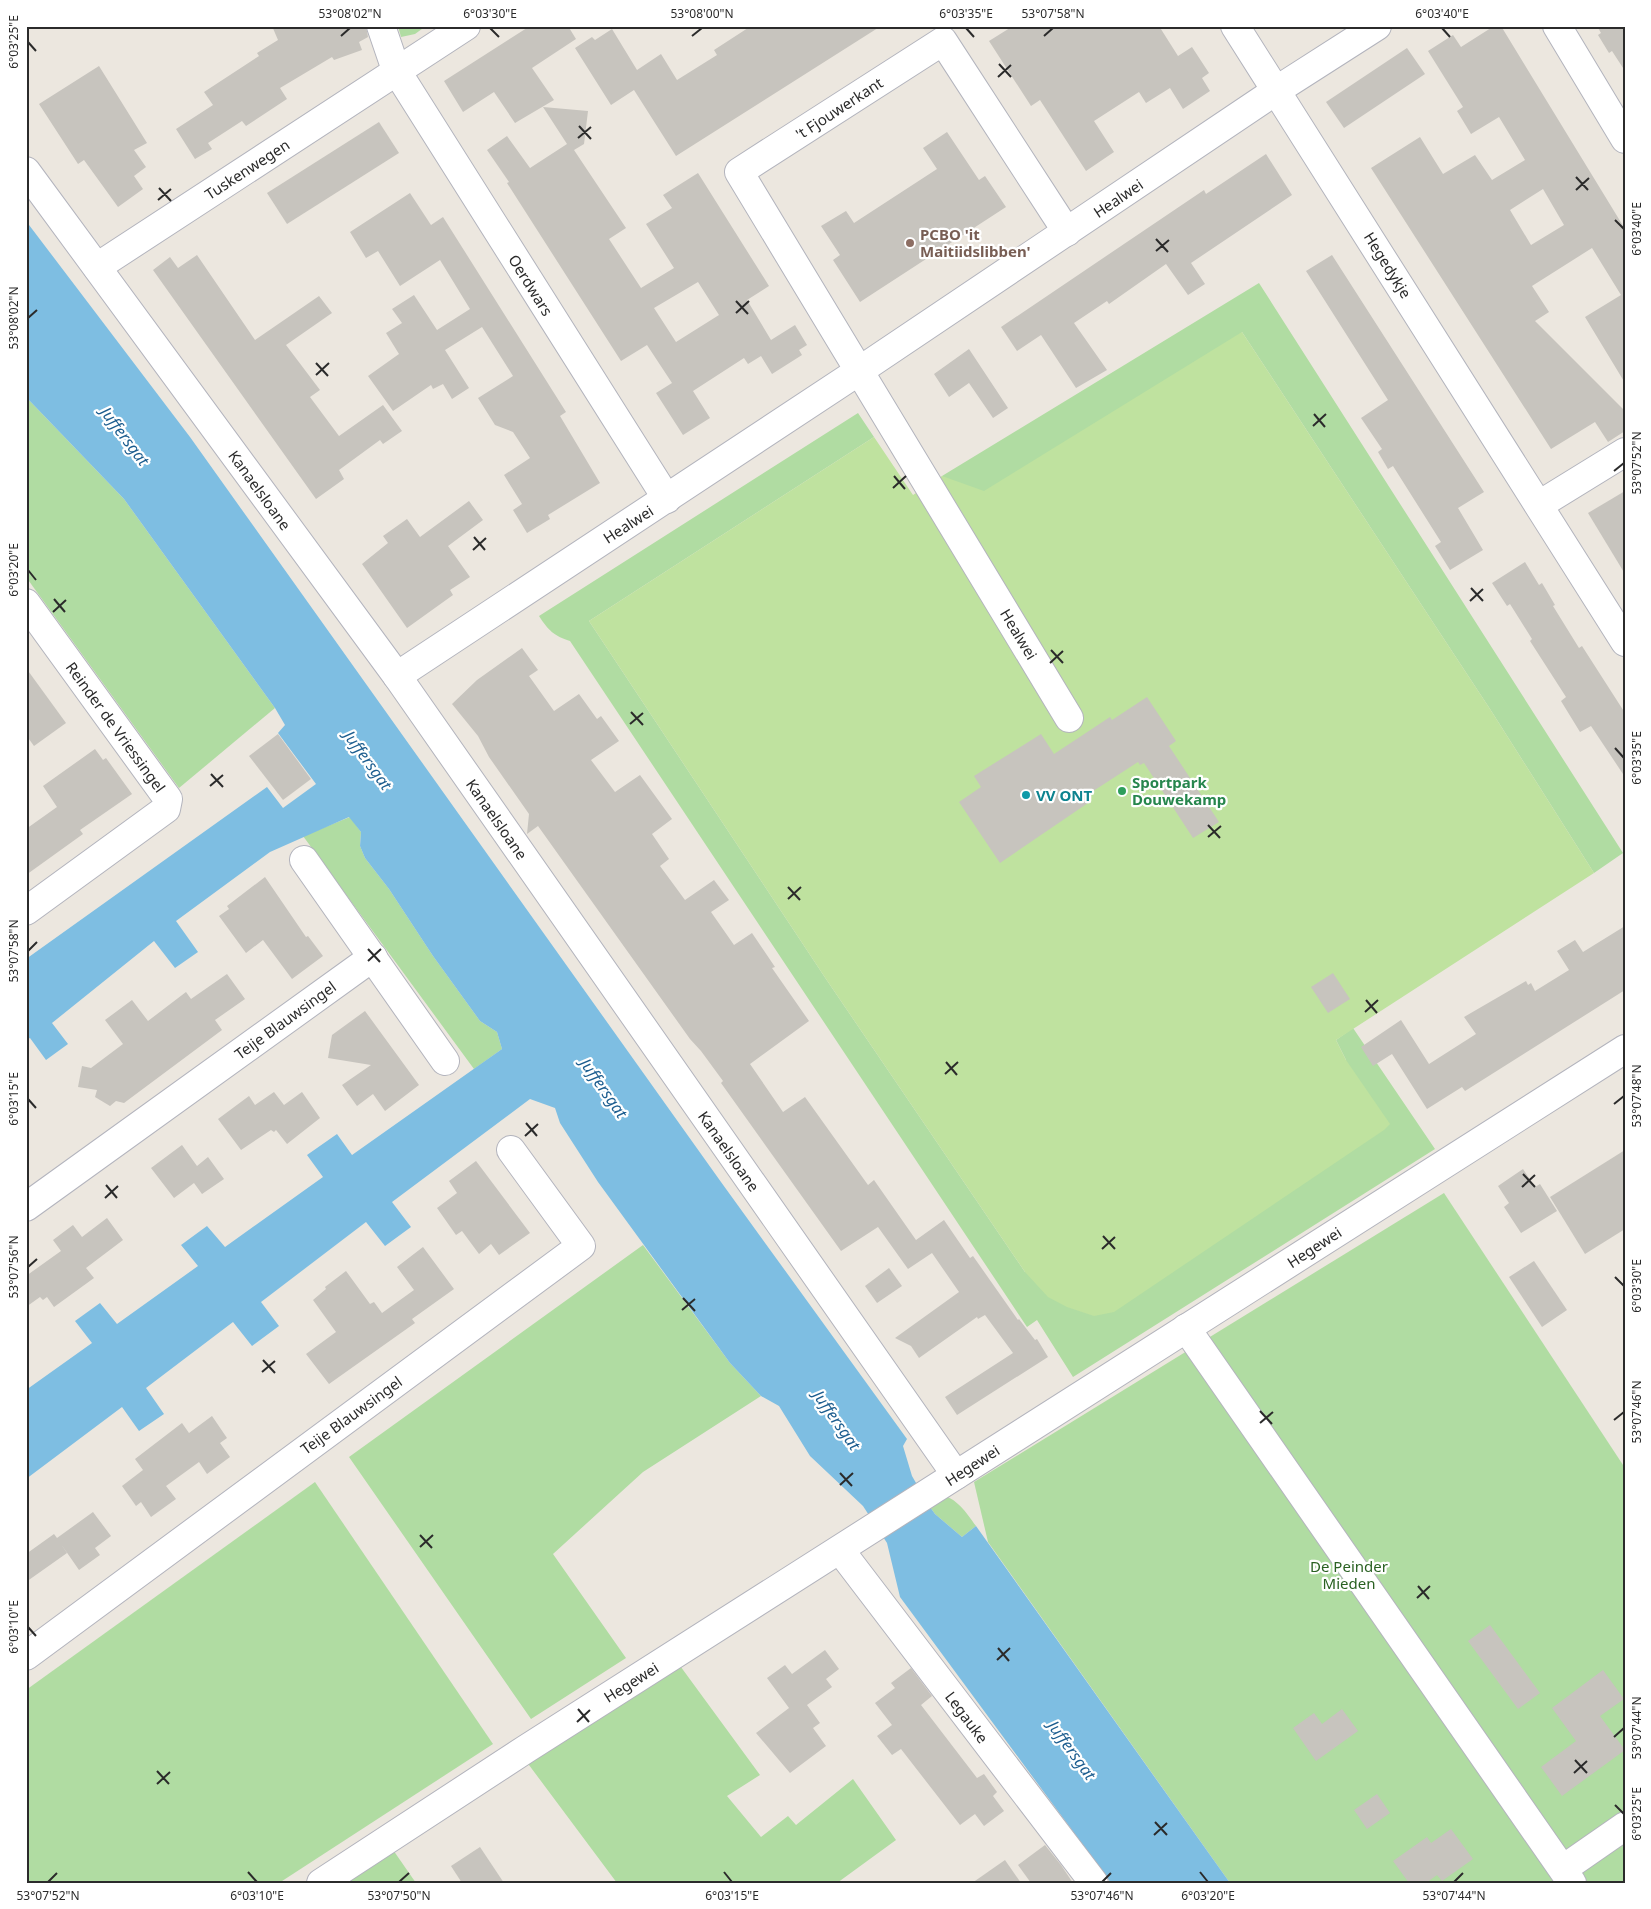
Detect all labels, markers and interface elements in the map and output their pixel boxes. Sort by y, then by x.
text: 53°08'02"N [318,5,382,22]
text: 6°03'30"E [463,5,517,22]
text: 53°08'00"N [670,5,734,22]
text: 6°03'35"E [939,5,993,22]
text: 53°07'58"N [1021,5,1085,22]
text: 6°03'40"E [1415,5,1469,22]
text: 6°03'25"E [5,15,22,69]
street label: 't Fjouwerkant [792,72,887,144]
street label: Tuskenwegen [201,134,293,204]
street label: Healwei [1089,174,1147,222]
text: 6°03'40"E [1628,202,1645,256]
place label: PCBO 'it Maitiidslibben' [920,224,1031,261]
street label: Hegedykje [1360,228,1416,302]
marker: PCBO 'it Maitiidslibben' [904,237,916,249]
street label: Oerdwars [504,250,558,320]
text: 53°08'02"N [5,286,22,350]
water label: Juffersgat [94,400,155,471]
text: 53°07'52"N [1628,431,1645,495]
street label: Kanaelsloane [224,446,296,534]
street label: Healwei [599,500,657,548]
text: 6°03'20"E [5,543,22,597]
street label: Healwei [996,605,1042,663]
street label: Reinder de Vriessingel [62,658,170,796]
water label: Juffersgat [337,723,398,795]
text: 6°03'35"E [1628,731,1645,785]
place label: Sportpark Douwekamp [1132,772,1226,809]
street label: Kanaelsloane [462,775,532,863]
place label: VV ONT [1036,785,1092,805]
marker: Sportpark Douwekamp [1116,785,1128,797]
marker: VV ONT [1020,789,1032,801]
text: 53°07'58"N [5,919,22,983]
street label: Teije Blauwsingel [230,976,340,1064]
water label: Juffersgat [574,1051,633,1123]
text: 53°07'48"N [1628,1064,1645,1128]
text: 6°03'15"E [5,1072,22,1126]
street label: Kanaelsloane [694,1107,764,1195]
street label: Hegewei [1283,1222,1345,1272]
text: 53°07'56"N [5,1235,22,1299]
text: 6°03'30"E [1628,1259,1645,1313]
street label: Teije Blauwsingel [296,1371,406,1459]
text: 53°07'46"N [1628,1380,1645,1444]
water label: Juffersgat [807,1383,866,1455]
street label: Hegewei [941,1440,1003,1490]
park label: De Peinder Mieden [1310,1556,1388,1593]
text: 6°03'10"E [5,1600,22,1654]
street label: Hegewei [600,1657,662,1707]
street label: Legauke [941,1687,993,1747]
text: 53°07'44"N [1628,1696,1645,1760]
water label: Juffersgat [1041,1713,1102,1785]
text: 6°03'25"E [1628,1787,1645,1841]
text: 53°07'52"N [16,1887,80,1904]
text: 6°03'10"E [230,1887,284,1904]
text: 53°07'50"N [367,1887,431,1904]
text: 6°03'15"E [705,1887,759,1904]
text: 53°07'46"N [1070,1887,1134,1904]
text: 6°03'20"E [1181,1887,1235,1904]
text: 53°07'44"N [1422,1887,1486,1904]

